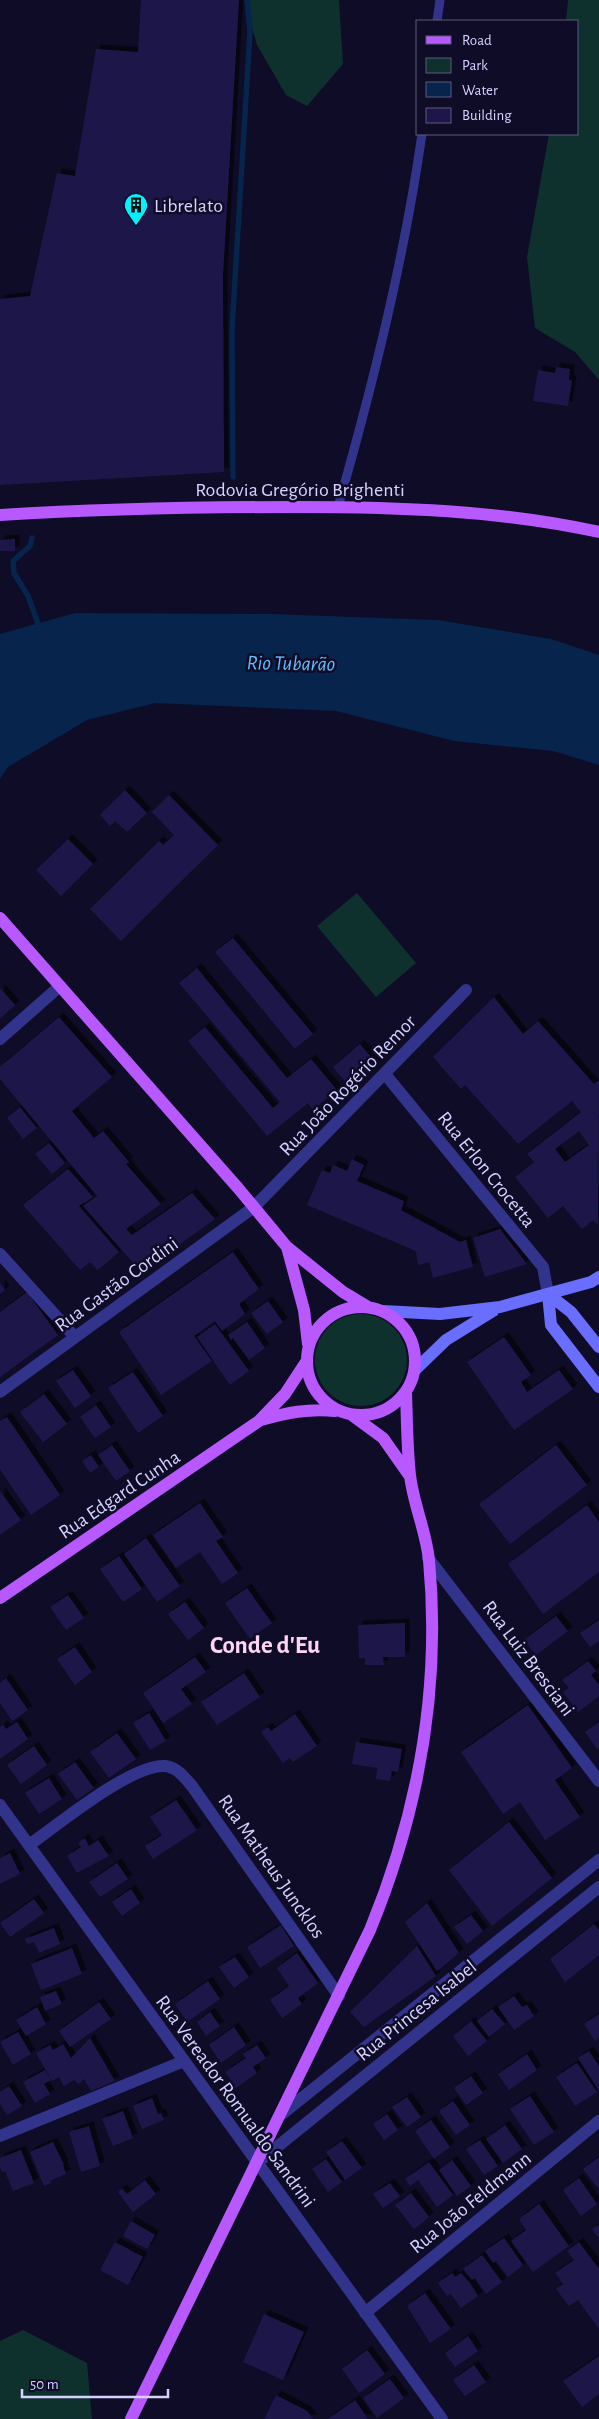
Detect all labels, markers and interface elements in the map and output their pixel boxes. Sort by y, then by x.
legend [416,20,579,135]
text: Road [462,33,492,48]
text: Park [462,58,488,73]
text: Water [462,83,498,98]
text: Building [462,108,512,123]
building icon: Librelato [123,192,149,226]
place label: Librelato [154,196,223,216]
street label: Rodovia Gregório Brighenti [195,480,405,500]
water label: Rio Tubarão [246,652,336,675]
street label: Rua João Rogério Remor [276,1011,420,1160]
street label: Rua Erlon Crocetta [434,1108,539,1231]
street label: Rua Gastão Cordini [51,1234,182,1336]
street label: Rua Edgard Cunha [55,1447,184,1543]
street label: Rua Luiz Bresciani [478,1597,578,1720]
district label: Conde d'Eu [210,1633,320,1658]
street label: Rua Matheus Juncklos [214,1791,328,1942]
street label: Rua Princesa Isabel [353,1956,480,2065]
street label: Rua Vereador Romualdo Sandrini [152,1992,319,2211]
street label: Rua João Feldmann [406,2148,535,2258]
scale bar [22,2366,169,2398]
text: 50 m [30,2377,59,2392]

